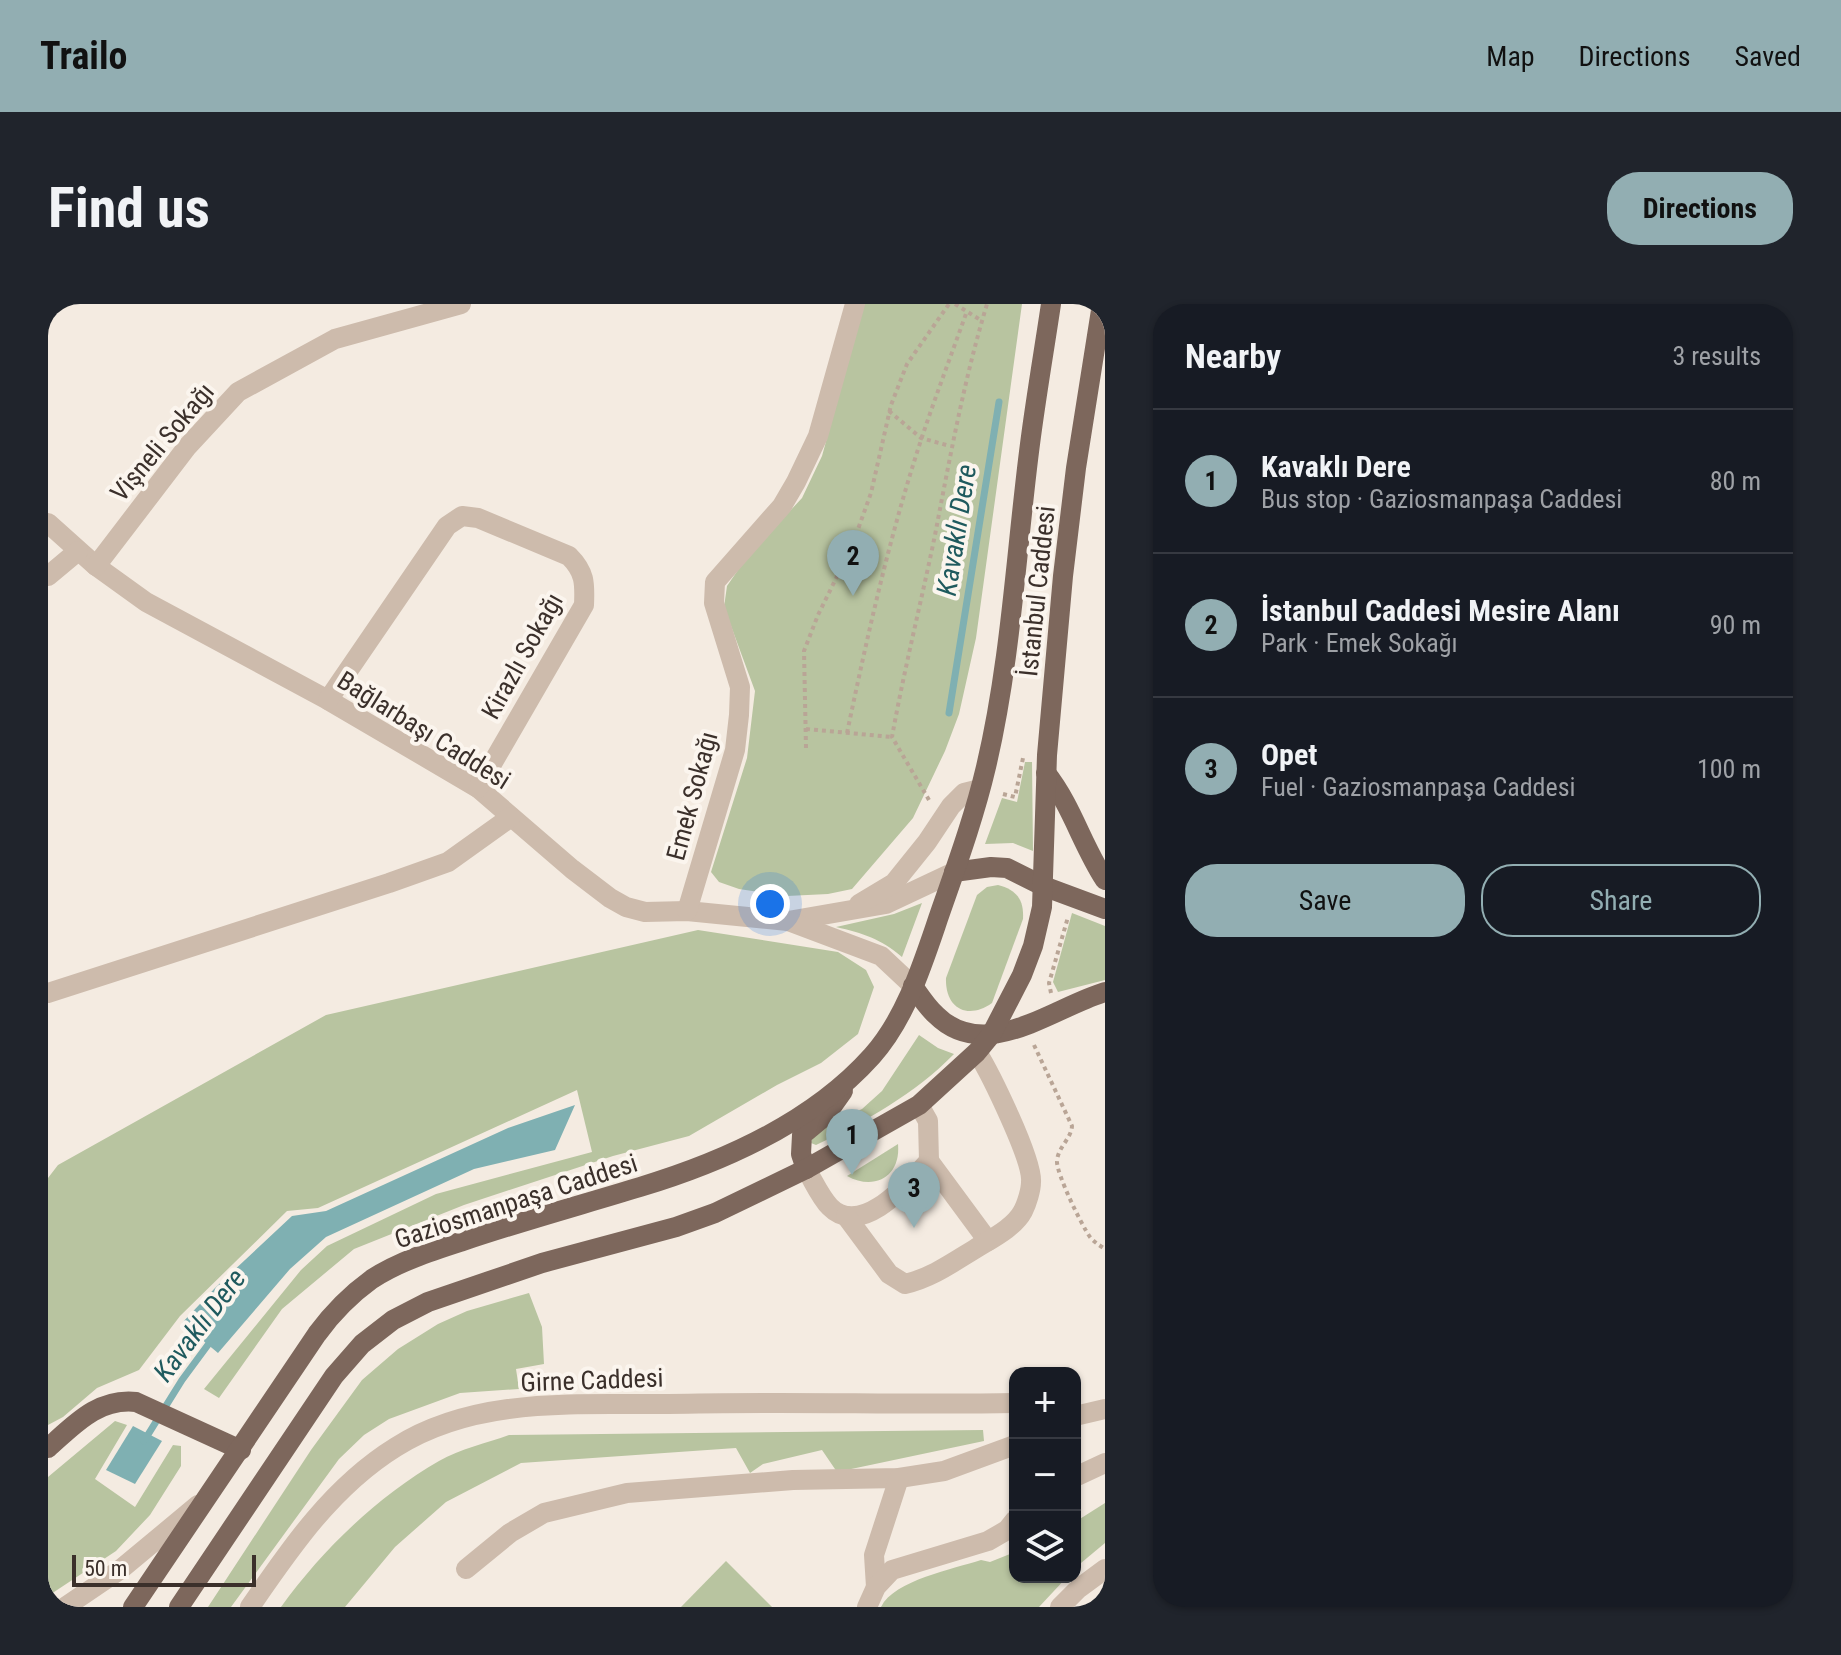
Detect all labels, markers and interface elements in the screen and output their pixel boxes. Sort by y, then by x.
text: Trailo [40,34,127,78]
text: Map [1486,40,1535,73]
text: Directions [1579,40,1690,73]
text: Saved [1734,40,1801,73]
button: Directions [1607,172,1793,245]
text: Find us [48,175,210,241]
text: Nearby [1185,336,1281,376]
text: 3 results [1672,341,1761,371]
street label: Vişneli Sokağı [104,377,220,507]
text: Kavaklı Dere [1261,449,1411,484]
water label: Kavaklı Dere [930,462,983,598]
text: 1 [1204,466,1218,496]
text: 80 m [1710,466,1761,496]
text: Bus stop · Gaziosmanpaşa Caddesi [1261,484,1622,514]
street label: İstanbul Caddesi [1013,504,1061,678]
pin: 2 [827,530,879,596]
street label: Kirazlı Sokağı [475,588,569,724]
text: İstanbul Caddesi Mesire Alanı [1261,593,1620,628]
text: 2 [1204,610,1218,640]
text: 90 m [1710,610,1761,640]
text: Park · Emek Sokağı [1261,628,1458,658]
street label: Bağlarbaşı Caddesi [332,665,516,795]
street label: Emek Sokağı [660,728,724,864]
text: Opet [1261,737,1318,772]
text: 3 [1204,754,1218,784]
text: 100 m [1697,754,1761,784]
text: Fuel · Gaziosmanpaşa Caddesi [1261,772,1576,802]
button: Save [1185,864,1465,937]
button: Share [1481,864,1761,937]
your location [750,884,790,924]
pin: 1 [826,1109,878,1175]
street label: Gaziosmanpaşa Caddesi [391,1148,641,1254]
pin: 3 [888,1162,940,1228]
water label: Kavaklı Dere [146,1263,252,1388]
street label: Girne Caddesi [520,1363,664,1397]
map controls [1009,1367,1081,1583]
button: + [1009,1367,1081,1439]
button: − [1009,1439,1081,1511]
button: layers [1009,1511,1081,1583]
scale bar [72,1551,256,1587]
text: 50 m [84,1556,127,1581]

